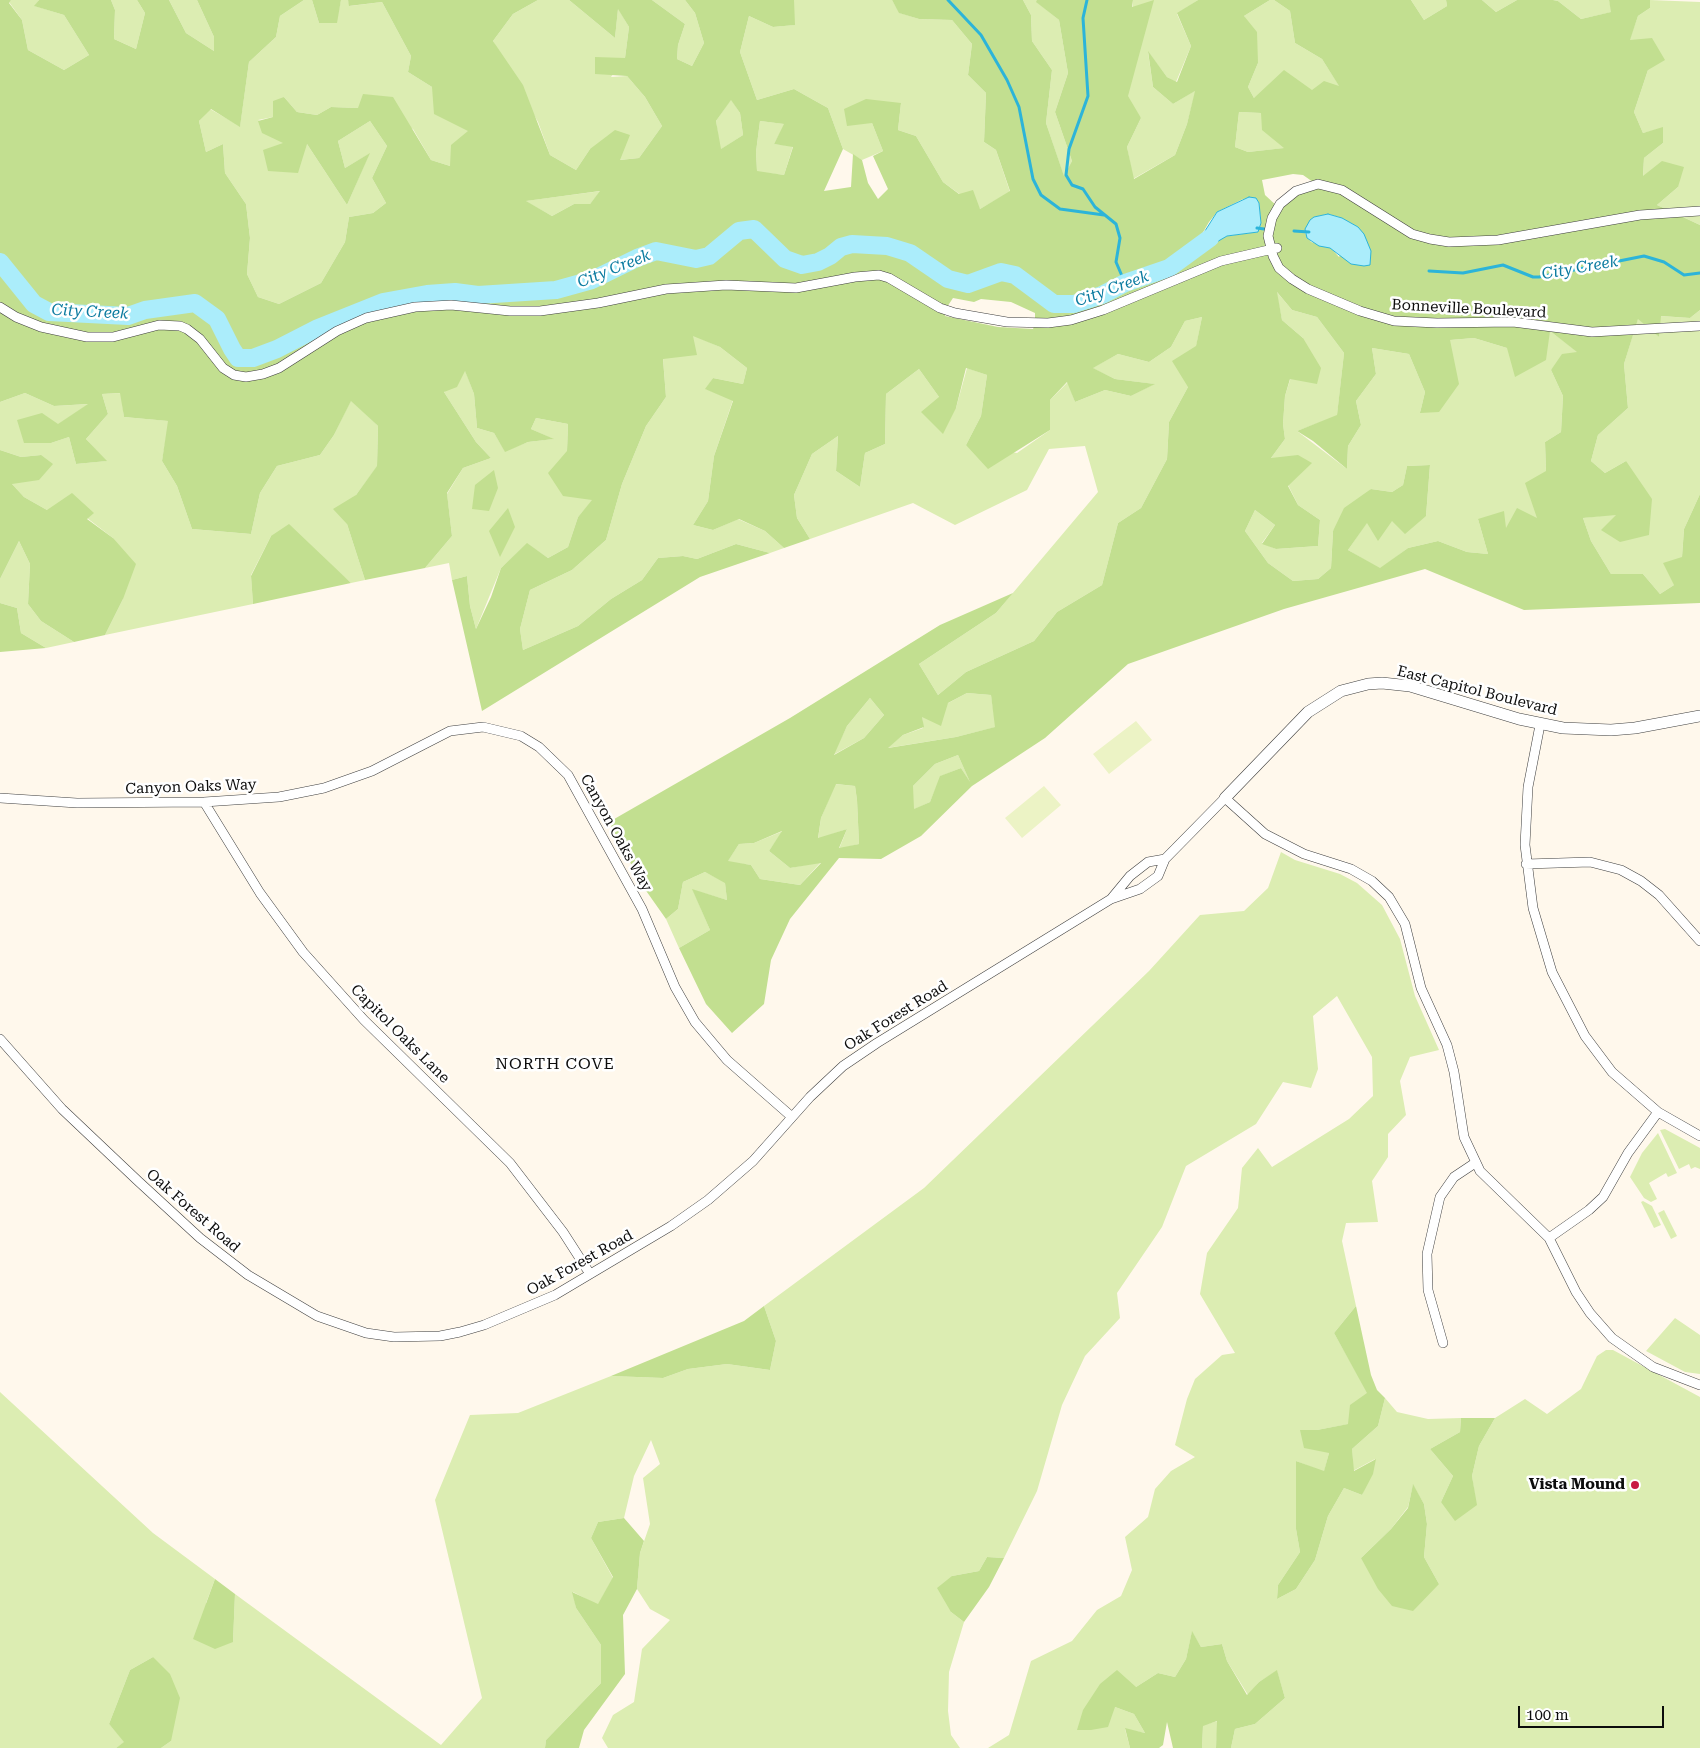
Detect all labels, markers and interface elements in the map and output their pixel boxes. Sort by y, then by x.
water label: City Creek [575,246,653,292]
water label: City Creek [1540,252,1620,284]
water label: City Creek [1073,267,1151,311]
street label: Bonneville Boulevard [1391,296,1547,322]
water label: City Creek [51,300,129,324]
street label: East Capitol Boulevard [1395,662,1559,720]
street label: Canyon Oaks Way [576,771,656,895]
street label: Canyon Oaks Way [125,776,257,798]
street label: Oak Forest Road [841,977,951,1055]
street label: Capitol Oaks Lane [347,981,453,1087]
district label: NORTH COVE [494,1054,616,1074]
street label: Oak Forest Road [142,1165,244,1257]
street label: Oak Forest Road [524,1226,636,1300]
place label: Vista Mound [1529,1476,1625,1494]
marker: Vista Mound [1629,1479,1641,1491]
scale bar [1520,1696,1666,1728]
text: 100 m [1526,1706,1569,1724]

